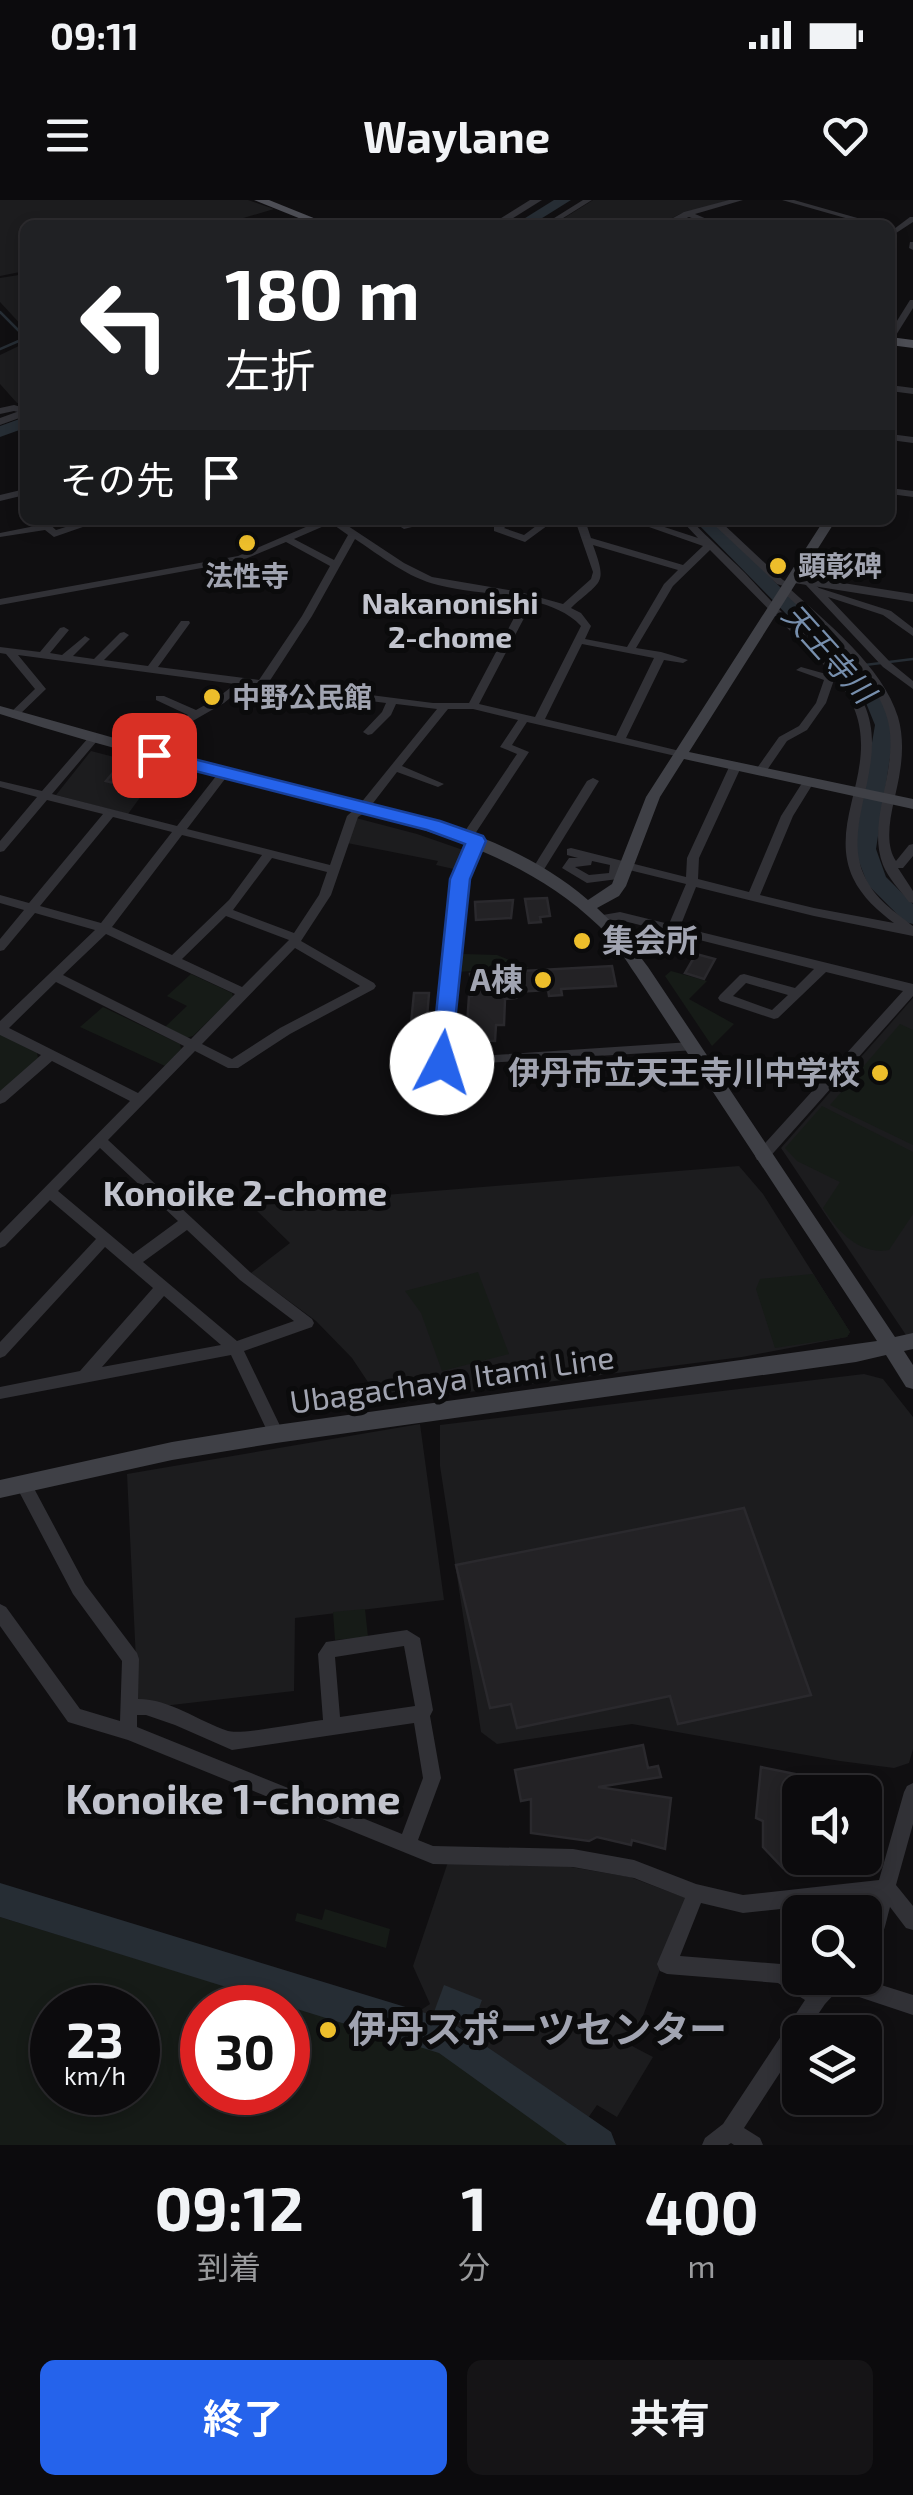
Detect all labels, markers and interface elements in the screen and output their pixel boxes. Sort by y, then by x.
text: 09:11 [50,12,139,58]
icon: menu [40,108,95,163]
text: Waylane [363,108,550,162]
icon: heart [818,108,873,163]
text: 180 m [225,250,420,334]
icon: left [60,260,190,390]
text: 左折 [225,342,315,396]
icon: arrive [194,450,249,505]
text: その先 [60,456,174,502]
marker: 法性寺 [236,532,258,554]
place label: 顕彰碑 [798,548,882,582]
marker: 顕彰碑 [767,555,789,577]
place label: 法性寺 [205,558,289,592]
district label: Nakanonishi 2-chome [362,584,538,654]
water label: 天王寺川 [776,596,885,712]
place label: 中野公民館 [232,679,372,713]
marker: 中野公民館 [201,686,223,708]
pin [112,713,197,798]
icon: arrive [127,728,182,783]
place label: 集会所 [602,920,698,958]
marker: 集会所 [571,930,593,952]
place label: A棟 [470,959,523,997]
marker: A棟 [532,969,554,991]
position arrow [390,1011,494,1115]
place label: 伊丹市立天王寺川中学校 [508,1052,860,1090]
marker: 伊丹市立天王寺川中学校 [869,1062,891,1084]
district label: Konoike 2-chome [103,1171,387,1213]
street label: Ubagachaya Itami Line [287,1336,616,1420]
district label: Konoike 1-chome [65,1772,401,1822]
map controls [782,1775,882,2115]
button: sound [782,1775,882,1875]
button: search [782,1895,882,1995]
speed limit sign: 30 [180,1985,310,2115]
place label: 伊丹スポーツセンター [348,2005,727,2051]
text: 23 [66,2008,124,2068]
button: layers [782,2015,882,2115]
marker: 伊丹スポーツセンター [317,2019,339,2041]
text: km/h [64,2060,126,2090]
text: 09:12 [154,2171,304,2243]
text: 1 [461,2171,487,2243]
text: 400 [645,2175,759,2247]
text: m [688,2246,716,2284]
text: 到着 [197,2247,261,2285]
text: 分 [458,2247,490,2285]
button: 終了 [40,2360,447,2475]
button: 共有 [467,2360,873,2475]

